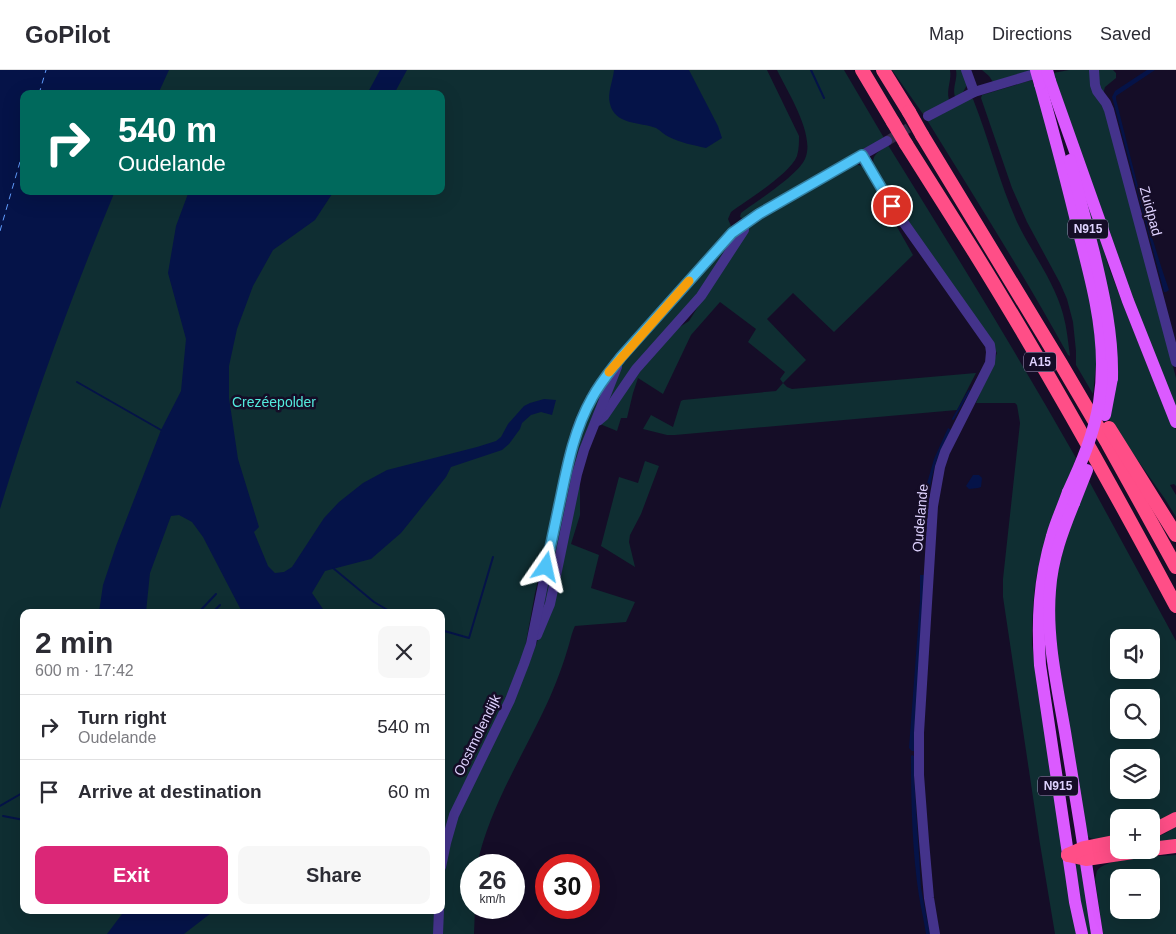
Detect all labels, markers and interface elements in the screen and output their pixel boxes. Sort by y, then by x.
text: GoPilot [25,21,110,48]
text: Map [929,24,964,44]
text: Directions [992,24,1072,44]
text: Saved [1100,24,1151,44]
icon: right [35,110,100,175]
text: 540 m [118,110,217,149]
text: Oudelande [118,151,226,176]
street label: Zuidpad [1137,184,1165,238]
pin [871,185,913,227]
icon: arrive [878,192,906,220]
road number: N915 [1068,220,1108,238]
road number: A15 [1024,352,1056,372]
park label: Crezéepolder [232,394,316,410]
street label: Oudelande [909,483,931,553]
position arrow [519,540,571,592]
text: 2 min [35,626,113,659]
button: close [378,626,430,678]
map controls [1110,629,1160,919]
button: sound [1110,629,1160,679]
text: 600 m · 17:42 [35,662,134,679]
button: search [1110,689,1160,739]
street label: Oostmolendijk [450,691,504,778]
text: Turn right [78,707,166,728]
icon: right [35,713,63,741]
text: 540 m [377,716,430,737]
text: Oudelande [78,729,156,746]
button: layers [1110,749,1160,799]
road number: N915 [1038,776,1078,796]
icon: arrive [35,778,63,806]
text: Arrive at destination [78,781,262,802]
text: 60 m [388,781,430,802]
button: + [1110,809,1160,859]
button: Exit [35,846,228,904]
button: Share [238,846,430,904]
speed limit sign: 30 [535,854,600,919]
text: 26 [479,866,506,894]
button: − [1110,869,1160,919]
text: km/h [479,892,506,906]

